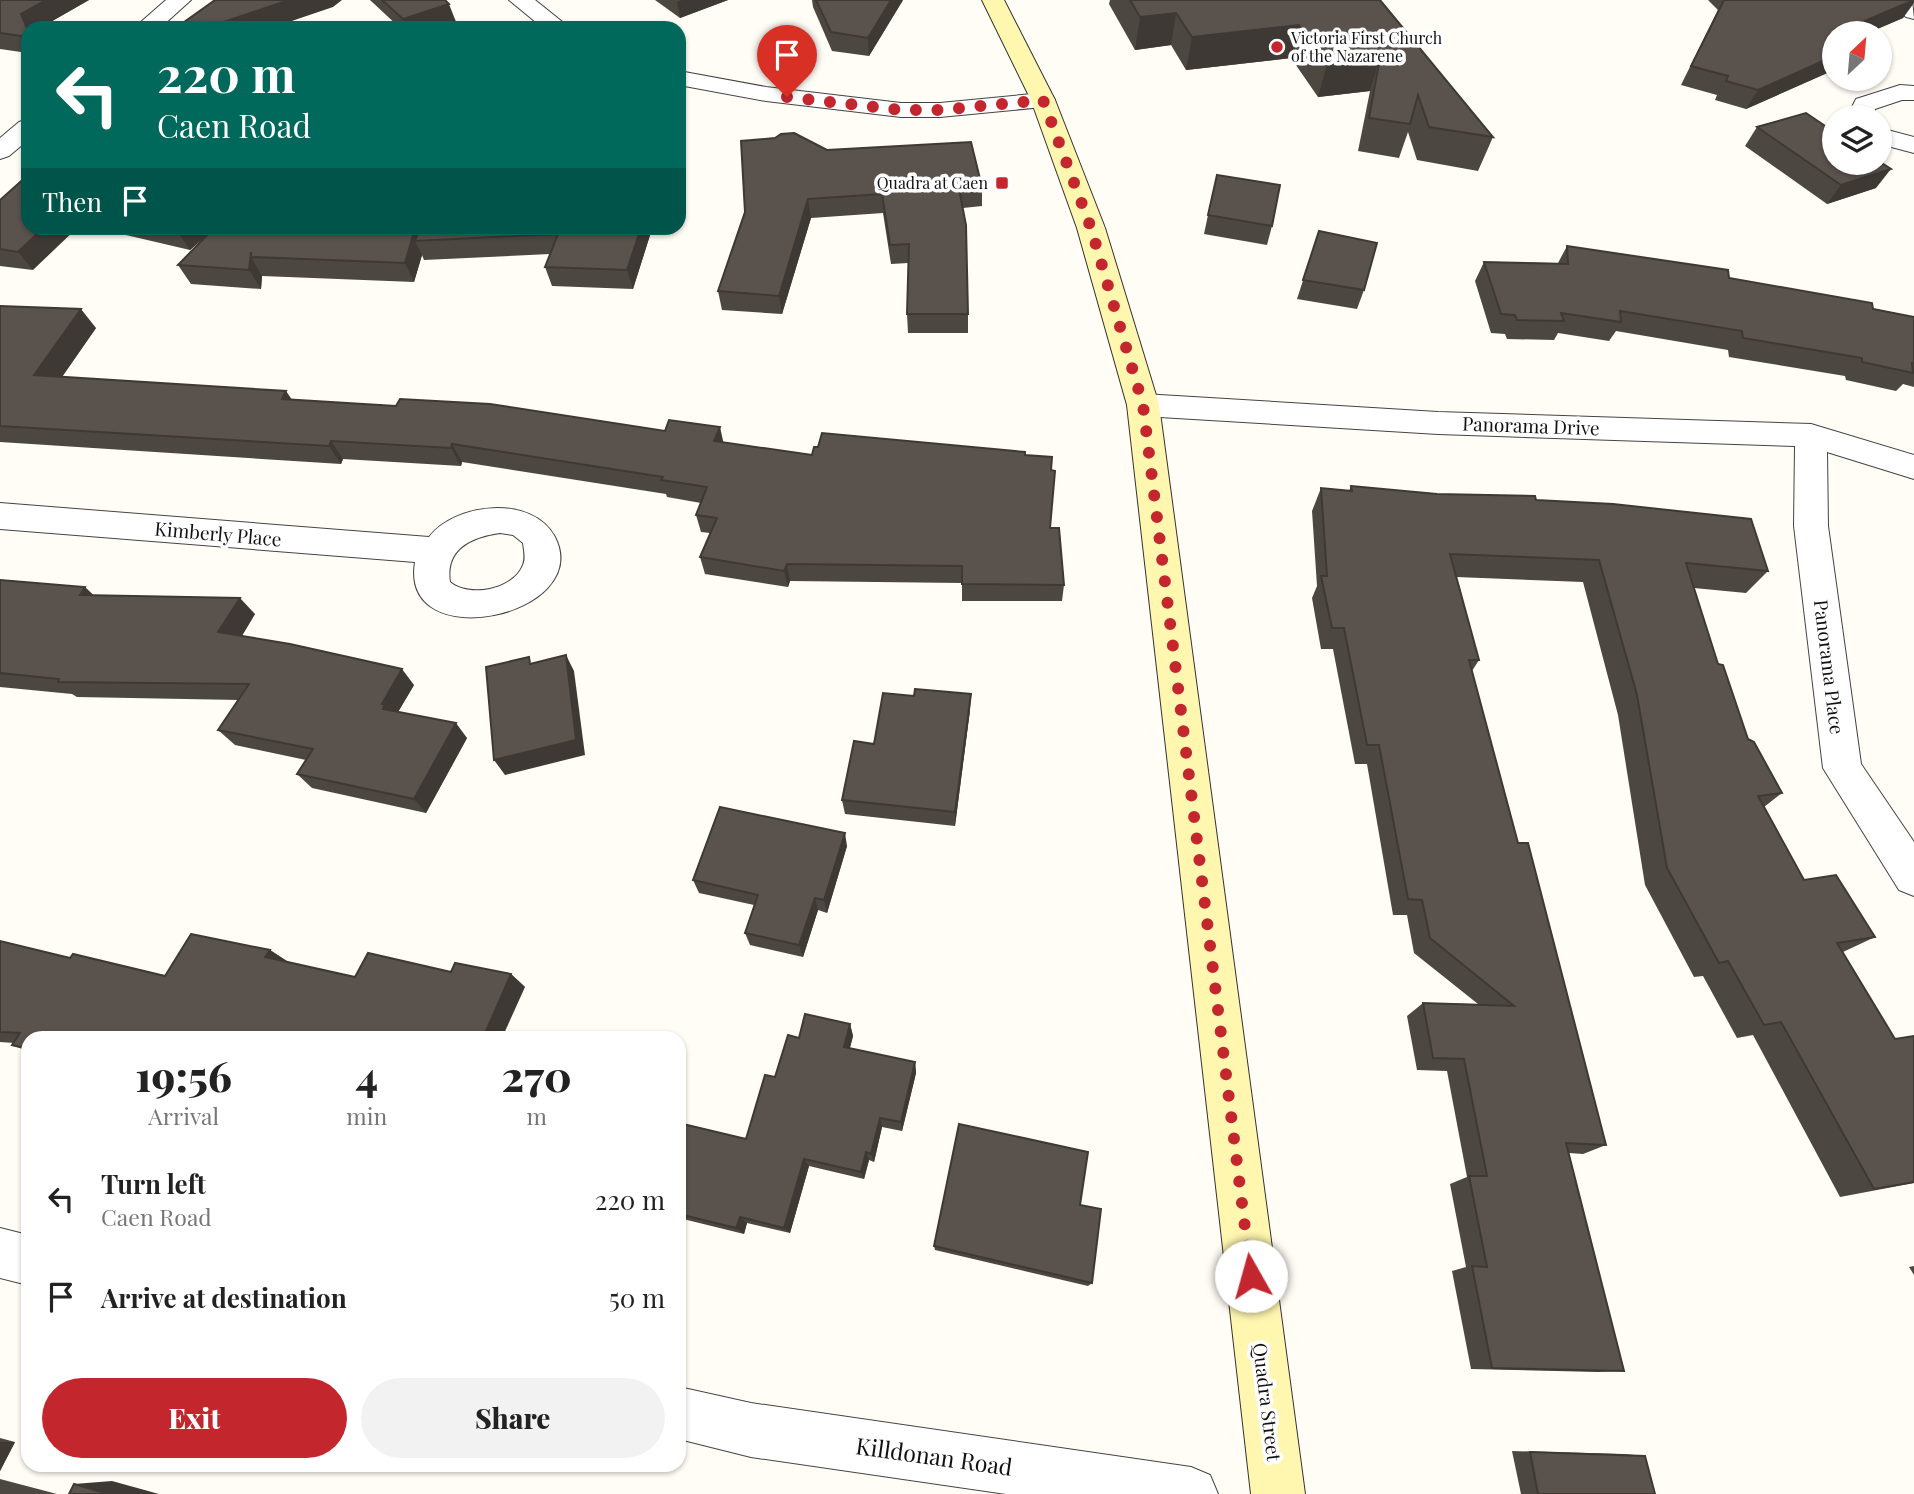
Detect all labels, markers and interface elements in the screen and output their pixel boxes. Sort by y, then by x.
north arrow [1822,21,1892,91]
map controls [1822,21,1892,175]
pin [757,25,817,97]
place label: Victoria First Church of the Nazarene [1290,27,1443,66]
icon: arrive [768,36,806,74]
marker: Victoria First Church of the Nazarene [1269,39,1285,55]
text: 220 m [157,40,296,105]
icon: left [42,49,133,140]
text: Caen Road [157,103,311,146]
button: layers [1822,105,1892,175]
place label: Quadra at Caen [877,172,988,193]
marker: Quadra at Caen [994,175,1010,191]
icon: arrive [116,182,154,220]
text: Then [42,184,102,219]
street label: Panorama Drive [1462,410,1600,440]
street label: Kimberly Place [154,515,283,551]
street label: Panorama Place [1809,598,1851,736]
text: 19:56 [135,1047,232,1103]
text: 4 [355,1047,378,1103]
text: 270 [502,1047,572,1103]
text: Arrival [148,1100,219,1131]
text: min [346,1100,387,1131]
text: m [526,1100,547,1131]
text: Turn left [101,1166,206,1201]
icon: left [42,1180,80,1218]
text: 220 m [595,1182,665,1217]
text: Caen Road [101,1201,212,1232]
position arrow [1214,1239,1288,1313]
icon: arrive [42,1278,80,1316]
text: Arrive at destination [101,1280,347,1315]
text: 50 m [609,1280,665,1315]
street label: Quadra Street [1248,1341,1288,1463]
button: Exit [42,1378,347,1458]
button: Share [361,1378,665,1458]
street label: Killdonan Road [854,1429,1014,1482]

